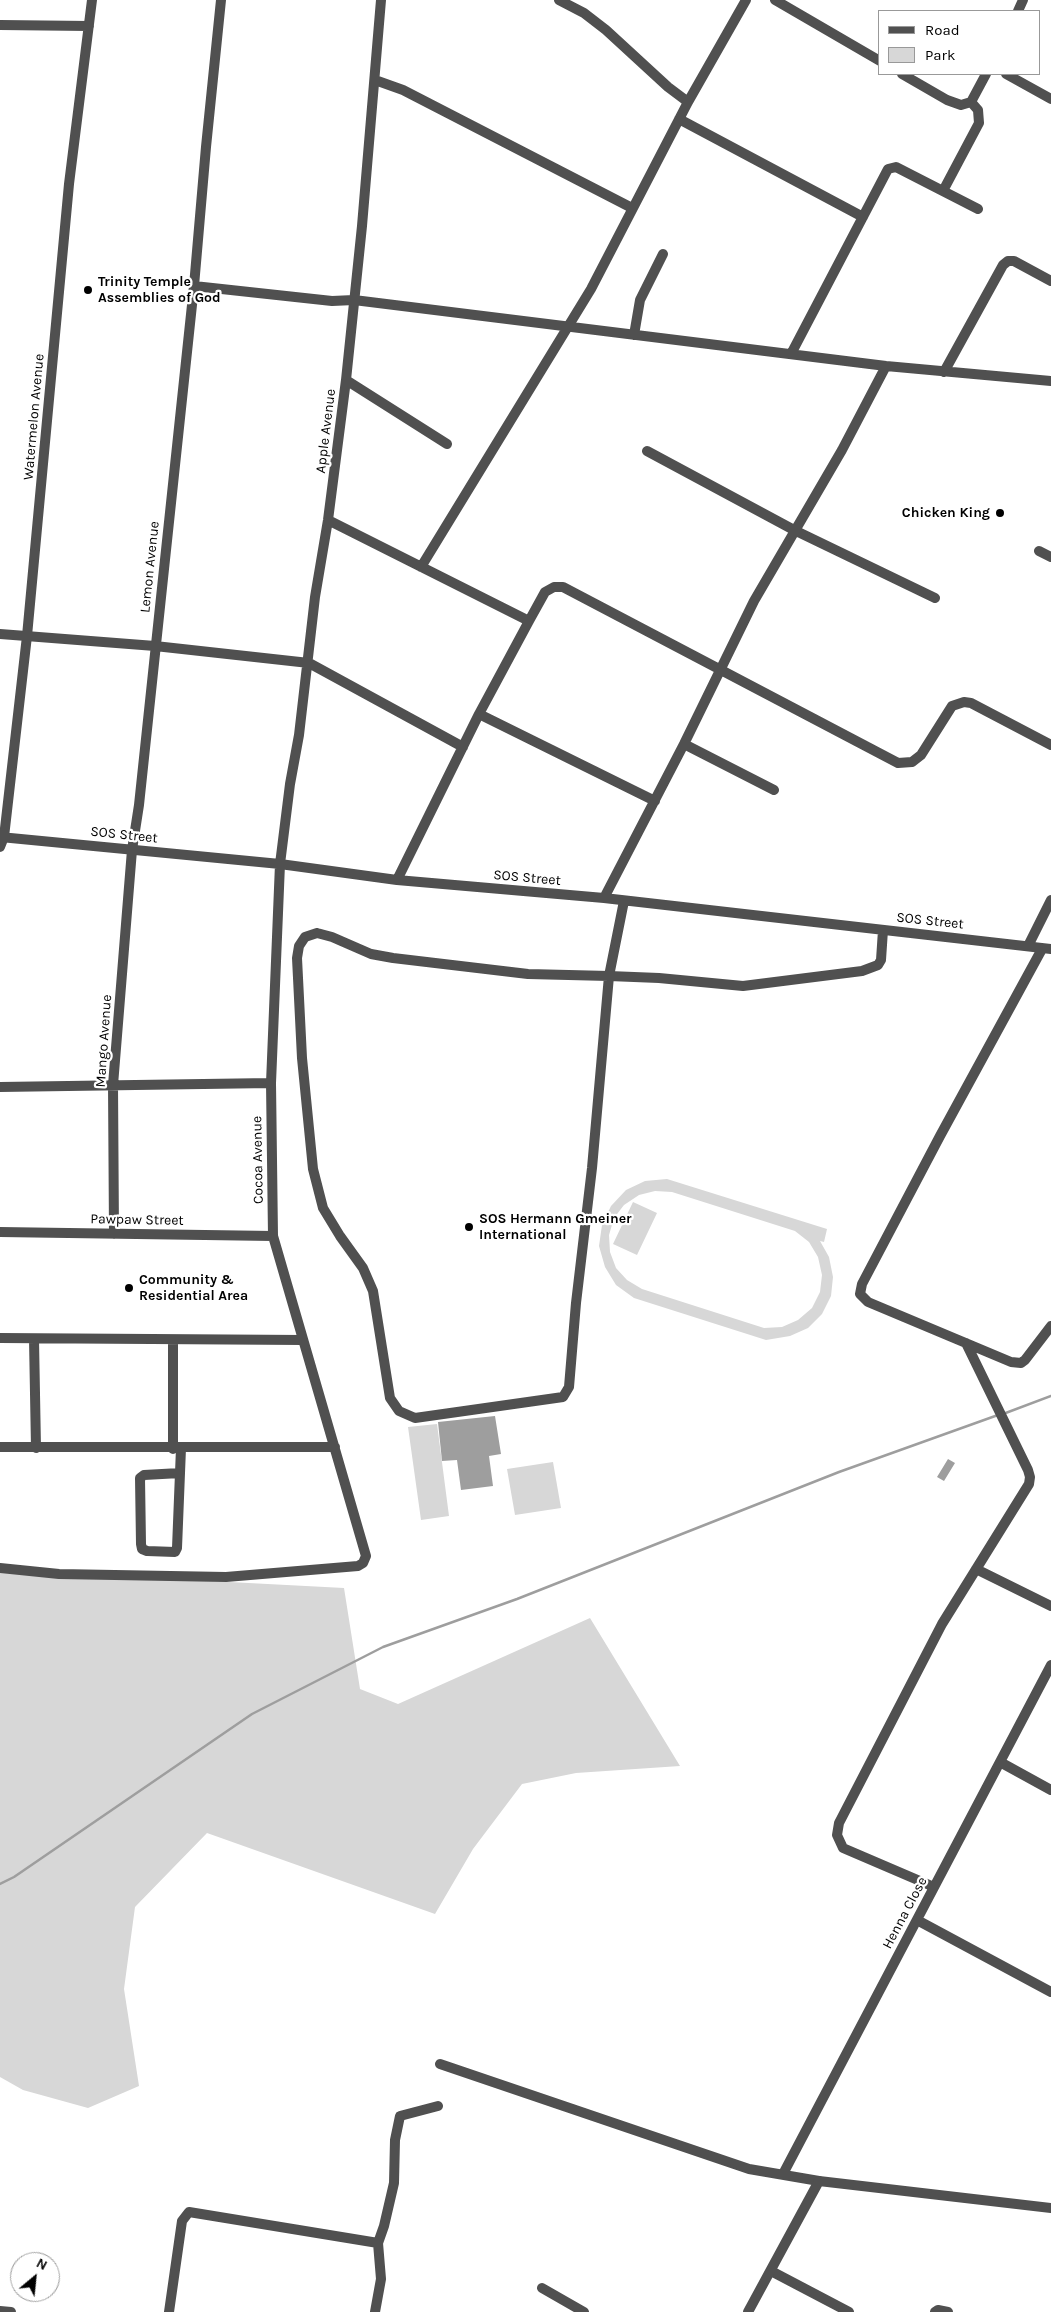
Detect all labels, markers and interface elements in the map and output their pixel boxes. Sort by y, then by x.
legend [878,10,1041,75]
text: Road [925,21,960,39]
text: Park [925,46,955,64]
place label: Trinity Temple Assemblies of God [98,274,221,306]
marker: Trinity Temple Assemblies of God [82,284,94,296]
street label: Watermelon Avenue [20,353,48,481]
street label: Apple Avenue [312,388,340,474]
place label: Chicken King [902,505,990,521]
marker: Chicken King [994,507,1006,519]
street label: Lemon Avenue [137,520,163,614]
street label: SOS Street [89,823,159,847]
street label: SOS Street [493,867,561,889]
street label: SOS Street [895,909,965,933]
street label: Mango Avenue [92,994,116,1088]
street label: Cocoa Avenue [249,1116,267,1204]
street label: Pawpaw Street [90,1211,184,1229]
place label: SOS Hermann Gmeiner International [479,1211,632,1244]
marker: SOS Hermann Gmeiner International [463,1221,475,1233]
place label: Community & Residential Area [139,1272,248,1304]
marker: Community & Residential Area [123,1282,135,1294]
street label: Henna Close [879,1874,931,1952]
north arrow [10,2252,60,2302]
text: N [33,2254,50,2274]

